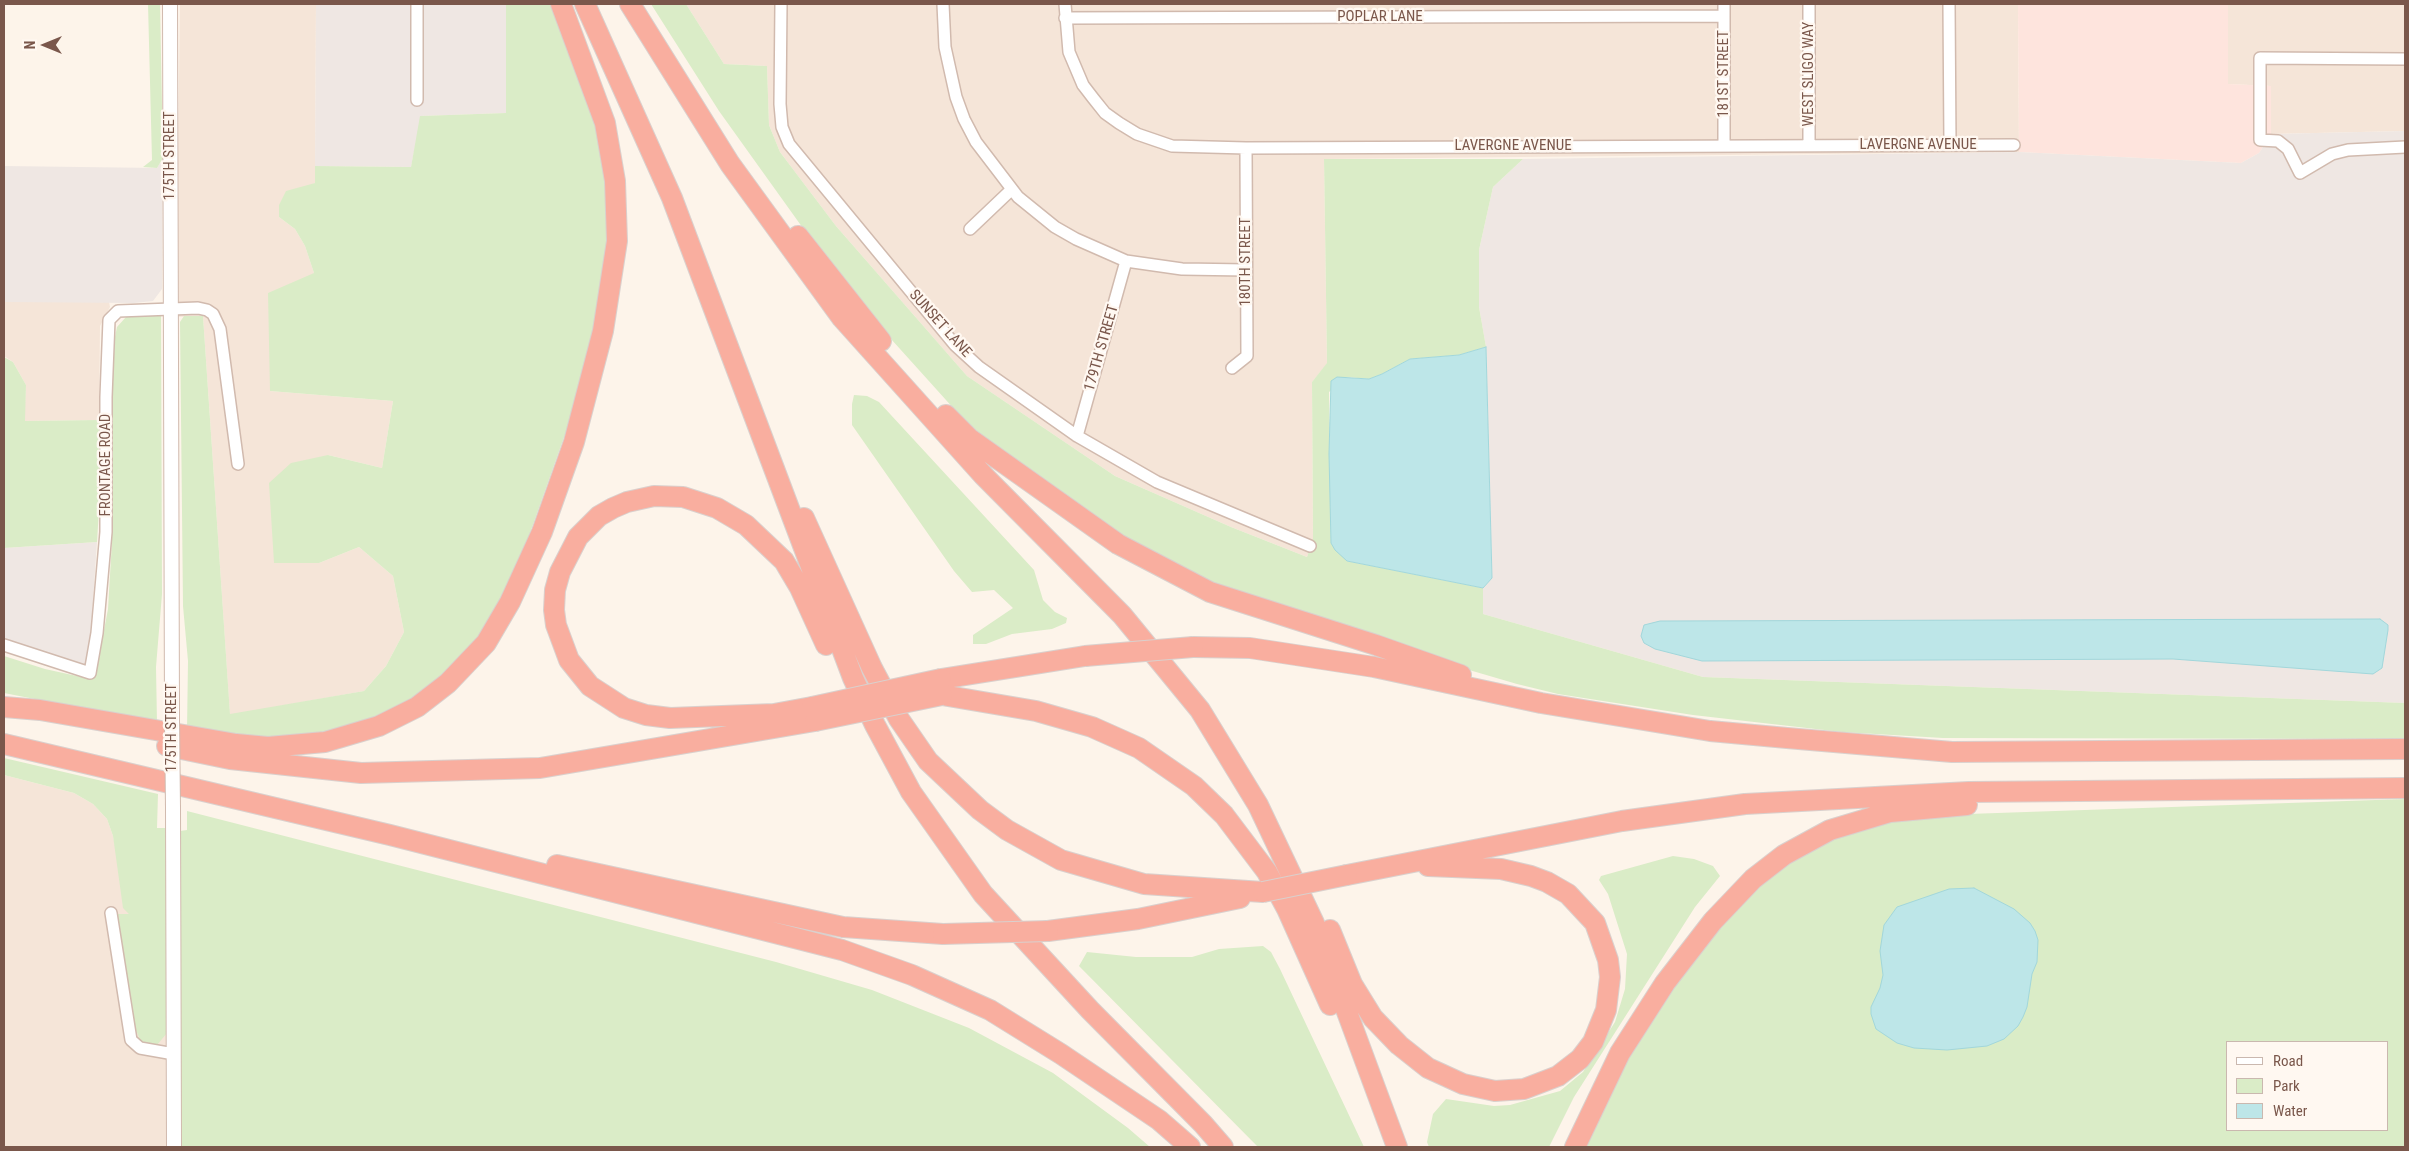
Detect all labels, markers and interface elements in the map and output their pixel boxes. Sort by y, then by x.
street label: POPLAR LANE [1337,8,1423,26]
north arrow [20,20,70,70]
street label: WEST SLIGO WAY [1800,22,1818,126]
street label: 181ST STREET [1715,30,1733,118]
text: N [22,41,38,49]
street label: 175TH STREET [161,111,179,201]
street label: LAVERGNE AVENUE [1859,136,1977,154]
street label: LAVERGNE AVENUE [1454,137,1572,155]
street label: 180TH STREET [1237,217,1255,307]
street label: SUNSET LANE [905,286,975,362]
street label: 179TH STREET [1081,303,1123,393]
street label: FRONTAGE ROAD [97,414,115,516]
street label: 175TH STREET [163,683,181,773]
legend [2226,1041,2389,1131]
text: Road [2273,1052,2303,1070]
text: Park [2273,1077,2300,1095]
text: Water [2273,1102,2307,1120]

